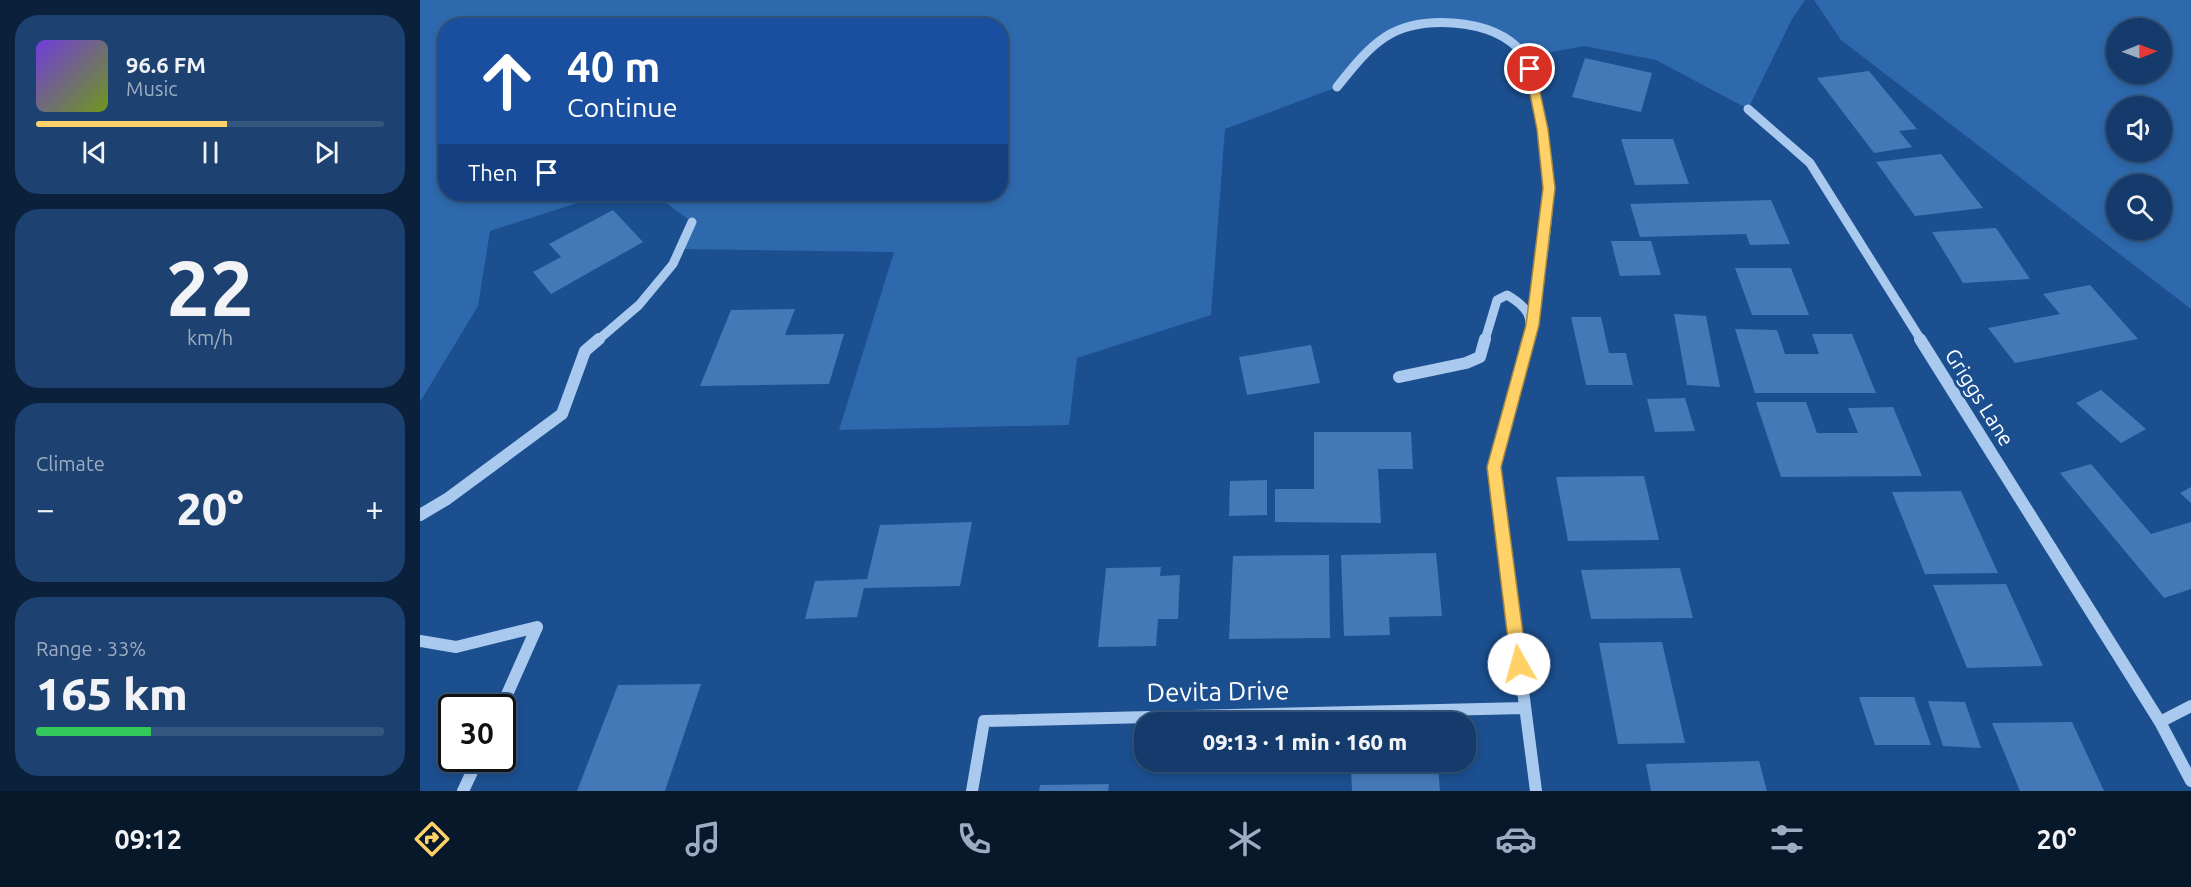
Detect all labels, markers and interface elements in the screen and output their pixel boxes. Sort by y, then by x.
north arrow [2106,18,2172,84]
map controls [2106,18,2172,240]
icon: ahead [468,42,546,120]
text: 40 m [567,43,661,90]
pin [1504,43,1555,94]
text: 96.6 FM [126,52,206,77]
icon: arrive [1513,52,1546,85]
text: Music [126,77,178,100]
text: Continue [567,92,678,122]
button: sound [2106,96,2172,162]
icon: previous [78,136,111,169]
icon: pause [194,136,227,169]
icon: next [310,136,343,169]
icon: arrive [530,156,563,189]
text: Then [468,160,518,185]
button: search [2106,174,2172,240]
text: 22 [166,243,254,331]
text: km/h [187,326,233,349]
street label: Griggs Lane [1941,344,2019,450]
text: Climate [36,452,105,475]
text: 20° [176,483,244,534]
text: − [36,490,55,527]
text: + [365,490,384,527]
position arrow [1487,632,1551,696]
text: Range · 33% [36,637,146,660]
text: 165 km [36,668,188,719]
street label: Devita Drive [1146,675,1290,707]
speed limit sign: 30 [438,694,516,772]
text: 09:13 · 1 min · 160 m [1203,729,1407,754]
icon: directions [411,818,453,860]
icon: music [682,818,724,860]
icon: phone [953,818,995,860]
icon: climate [1224,818,1266,860]
icon: car [1495,818,1537,860]
icon: filters [1766,818,1808,860]
text: 09:12 [114,824,182,854]
text: 20° [2036,824,2076,854]

